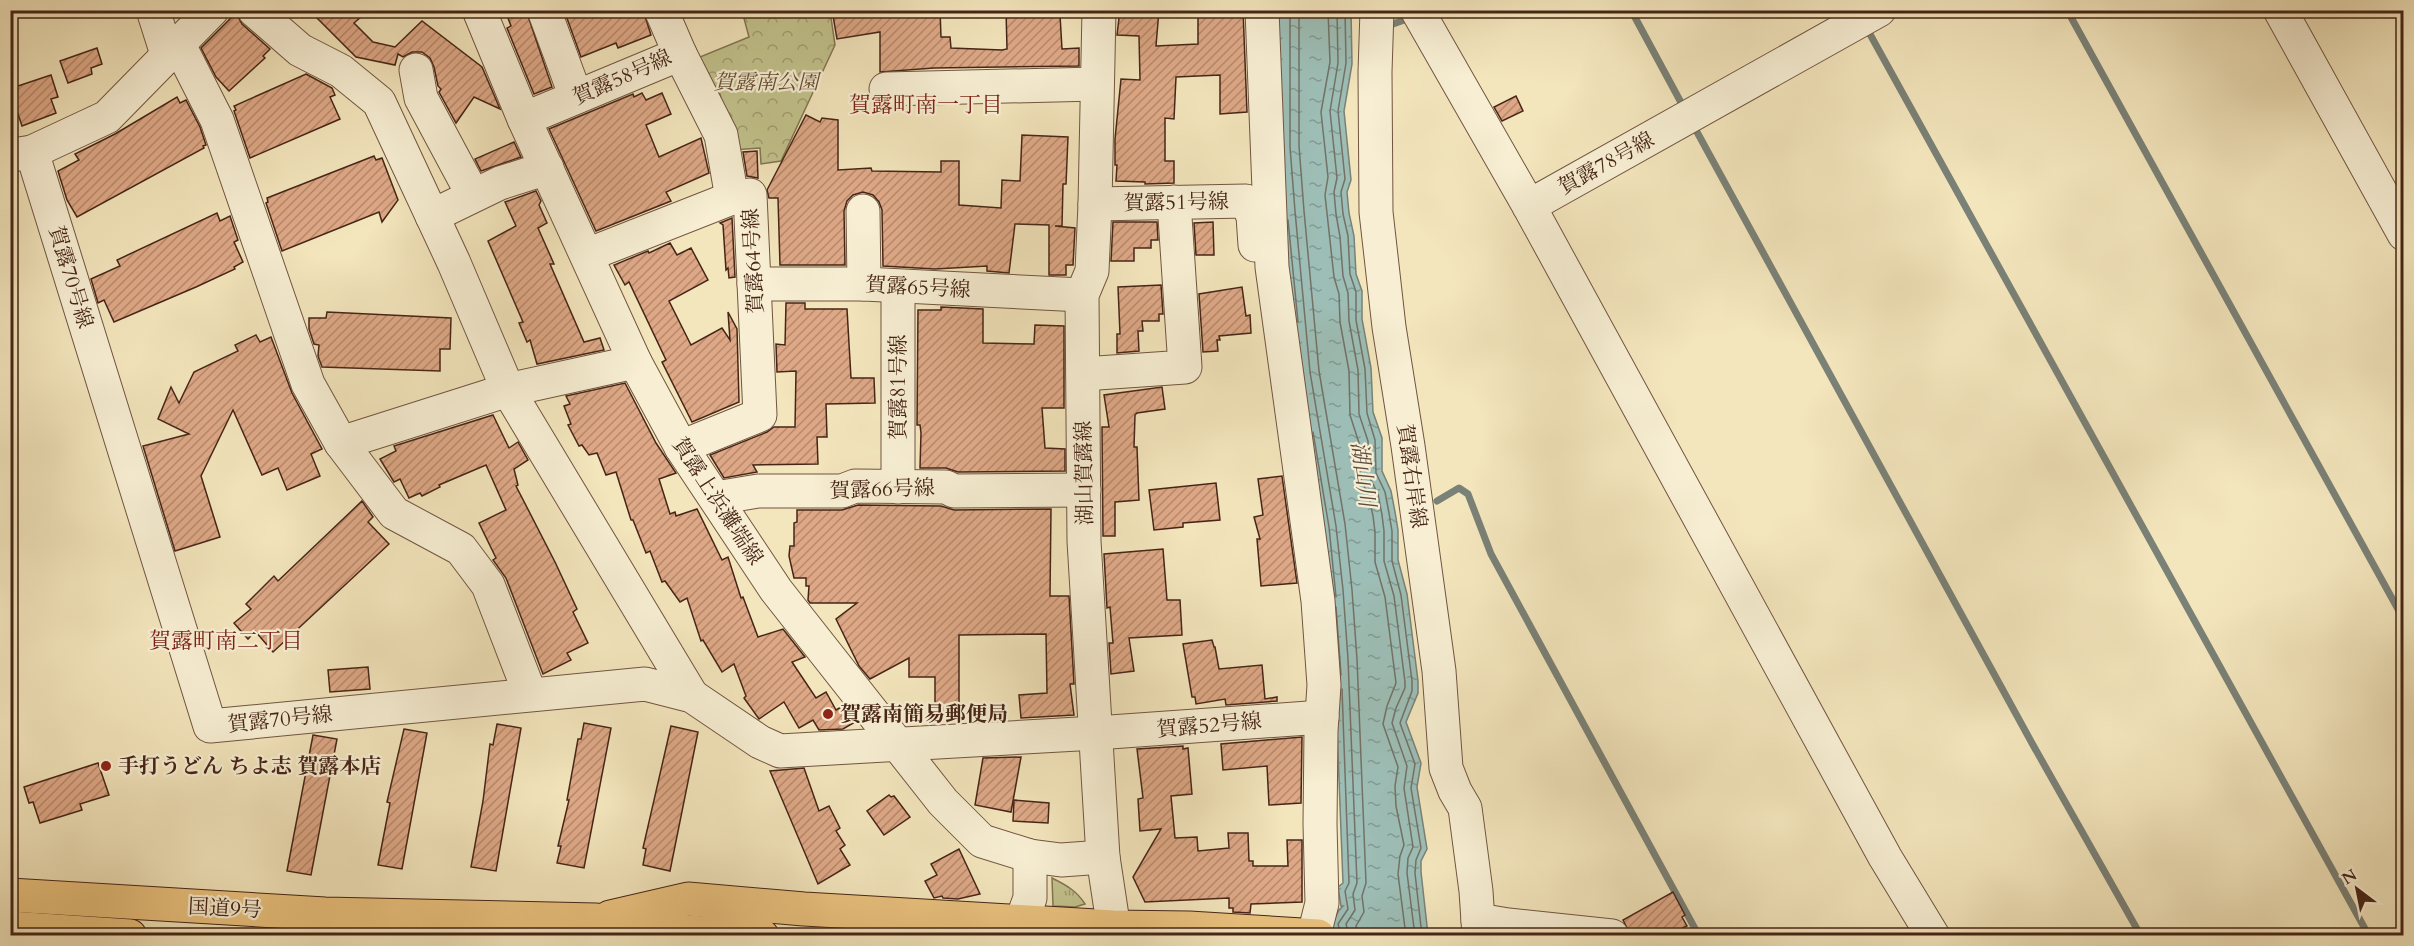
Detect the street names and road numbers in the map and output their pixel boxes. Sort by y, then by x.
street label: 賀露58号線 [568,43,676,112]
street label: 賀露78号線 [1553,125,1659,202]
street label: 賀露51号線 [1123,187,1229,218]
street label: 賀露64号線 [736,208,771,314]
street label: 賀露70号線 [41,222,100,332]
street label: 賀露65号線 [865,270,971,305]
street label: 賀露81号線 [884,334,913,440]
street label: 湖山賀露線 [1069,420,1100,526]
street label: 賀露右岸線 [1390,422,1433,530]
street label: 賀露上浜灘端線 [665,432,770,571]
street label: 賀露66号線 [829,473,935,506]
street label: 賀露70号線 [226,700,334,739]
street label: 賀露52号線 [1155,706,1263,745]
street label: 国道9号 [187,892,263,925]

